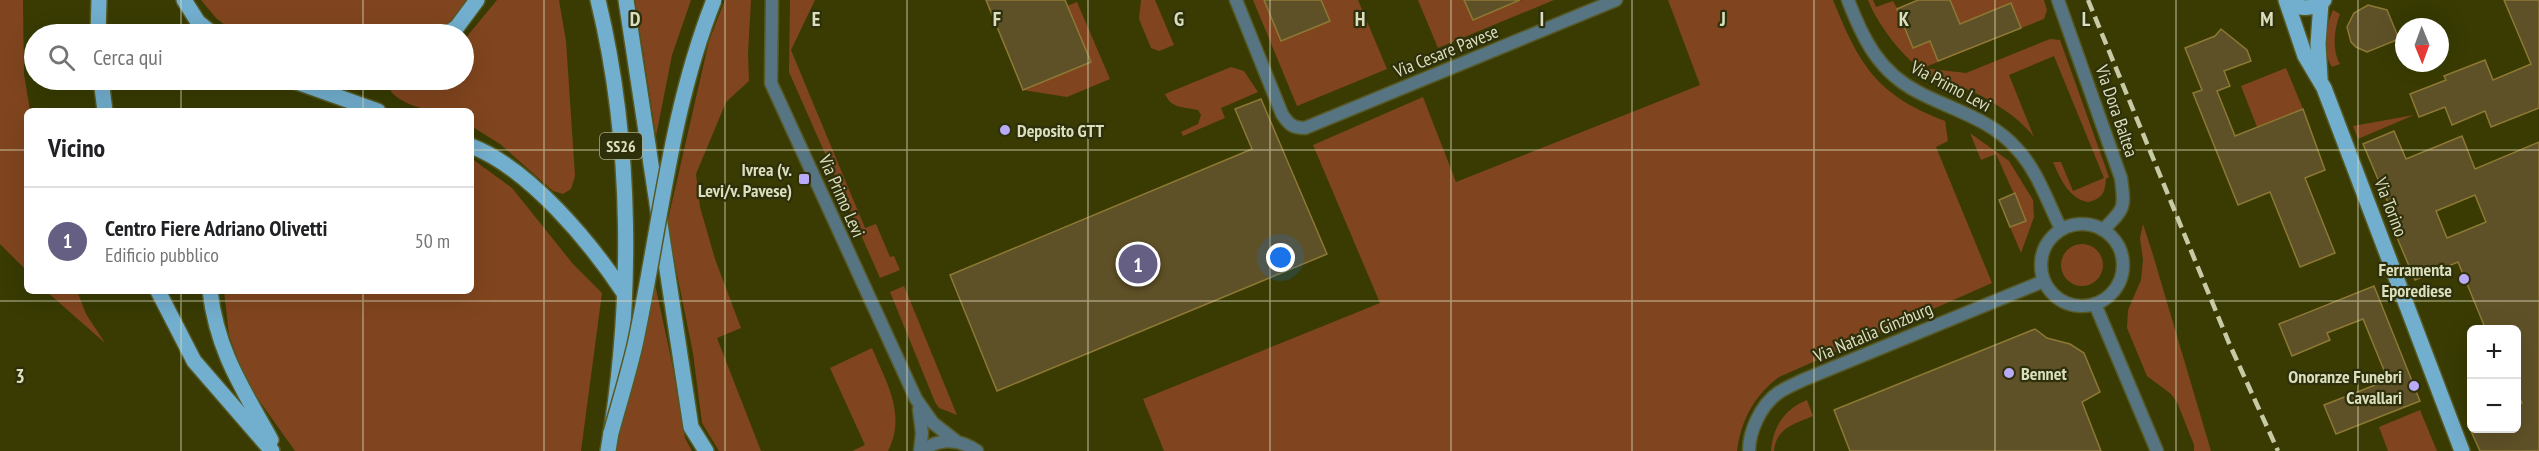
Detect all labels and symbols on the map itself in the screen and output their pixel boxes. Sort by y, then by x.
text: D [630,6,641,32]
text: E [812,6,820,32]
text: F [993,6,1001,32]
text: G [1174,6,1184,32]
text: H [1355,6,1365,32]
text: I [1540,6,1544,32]
text: J [1719,6,1726,32]
text: K [1899,6,1910,32]
text: L [2082,6,2091,32]
text: M [2260,6,2274,32]
north arrow [2395,18,2449,72]
street label: Via Cesare Pavese [1389,20,1502,83]
street label: Via Primo Levi [1906,55,1995,117]
street label: Via Dora Baltea [2090,61,2143,160]
place label: Deposito GTT [1017,119,1104,142]
marker: Deposito GTT [998,123,1012,137]
road number: SS26 [600,133,642,159]
street label: Via Primo Levi [813,150,870,241]
place label: Ivrea (v. Levi/v. Pavese) [698,158,792,202]
marker: Ivrea (v. Levi/v. Pavese) [797,172,811,186]
street label: Via Torino [2369,173,2413,240]
pin: 1 [1118,242,1158,286]
your location [1266,243,1295,272]
place label: Ferramenta Eporediese [2378,258,2452,302]
marker: Ferramenta Eporediese [2457,272,2471,286]
street label: Via Natalia Ginzburg [1809,297,1936,368]
place label: Bennet [2021,362,2067,385]
text: 3 [15,363,25,389]
place label: Onoranze Funebri Cavallari [2288,365,2402,409]
marker: Bennet [2002,366,2016,380]
marker: Onoranze Funebri Cavallari [2407,379,2421,393]

